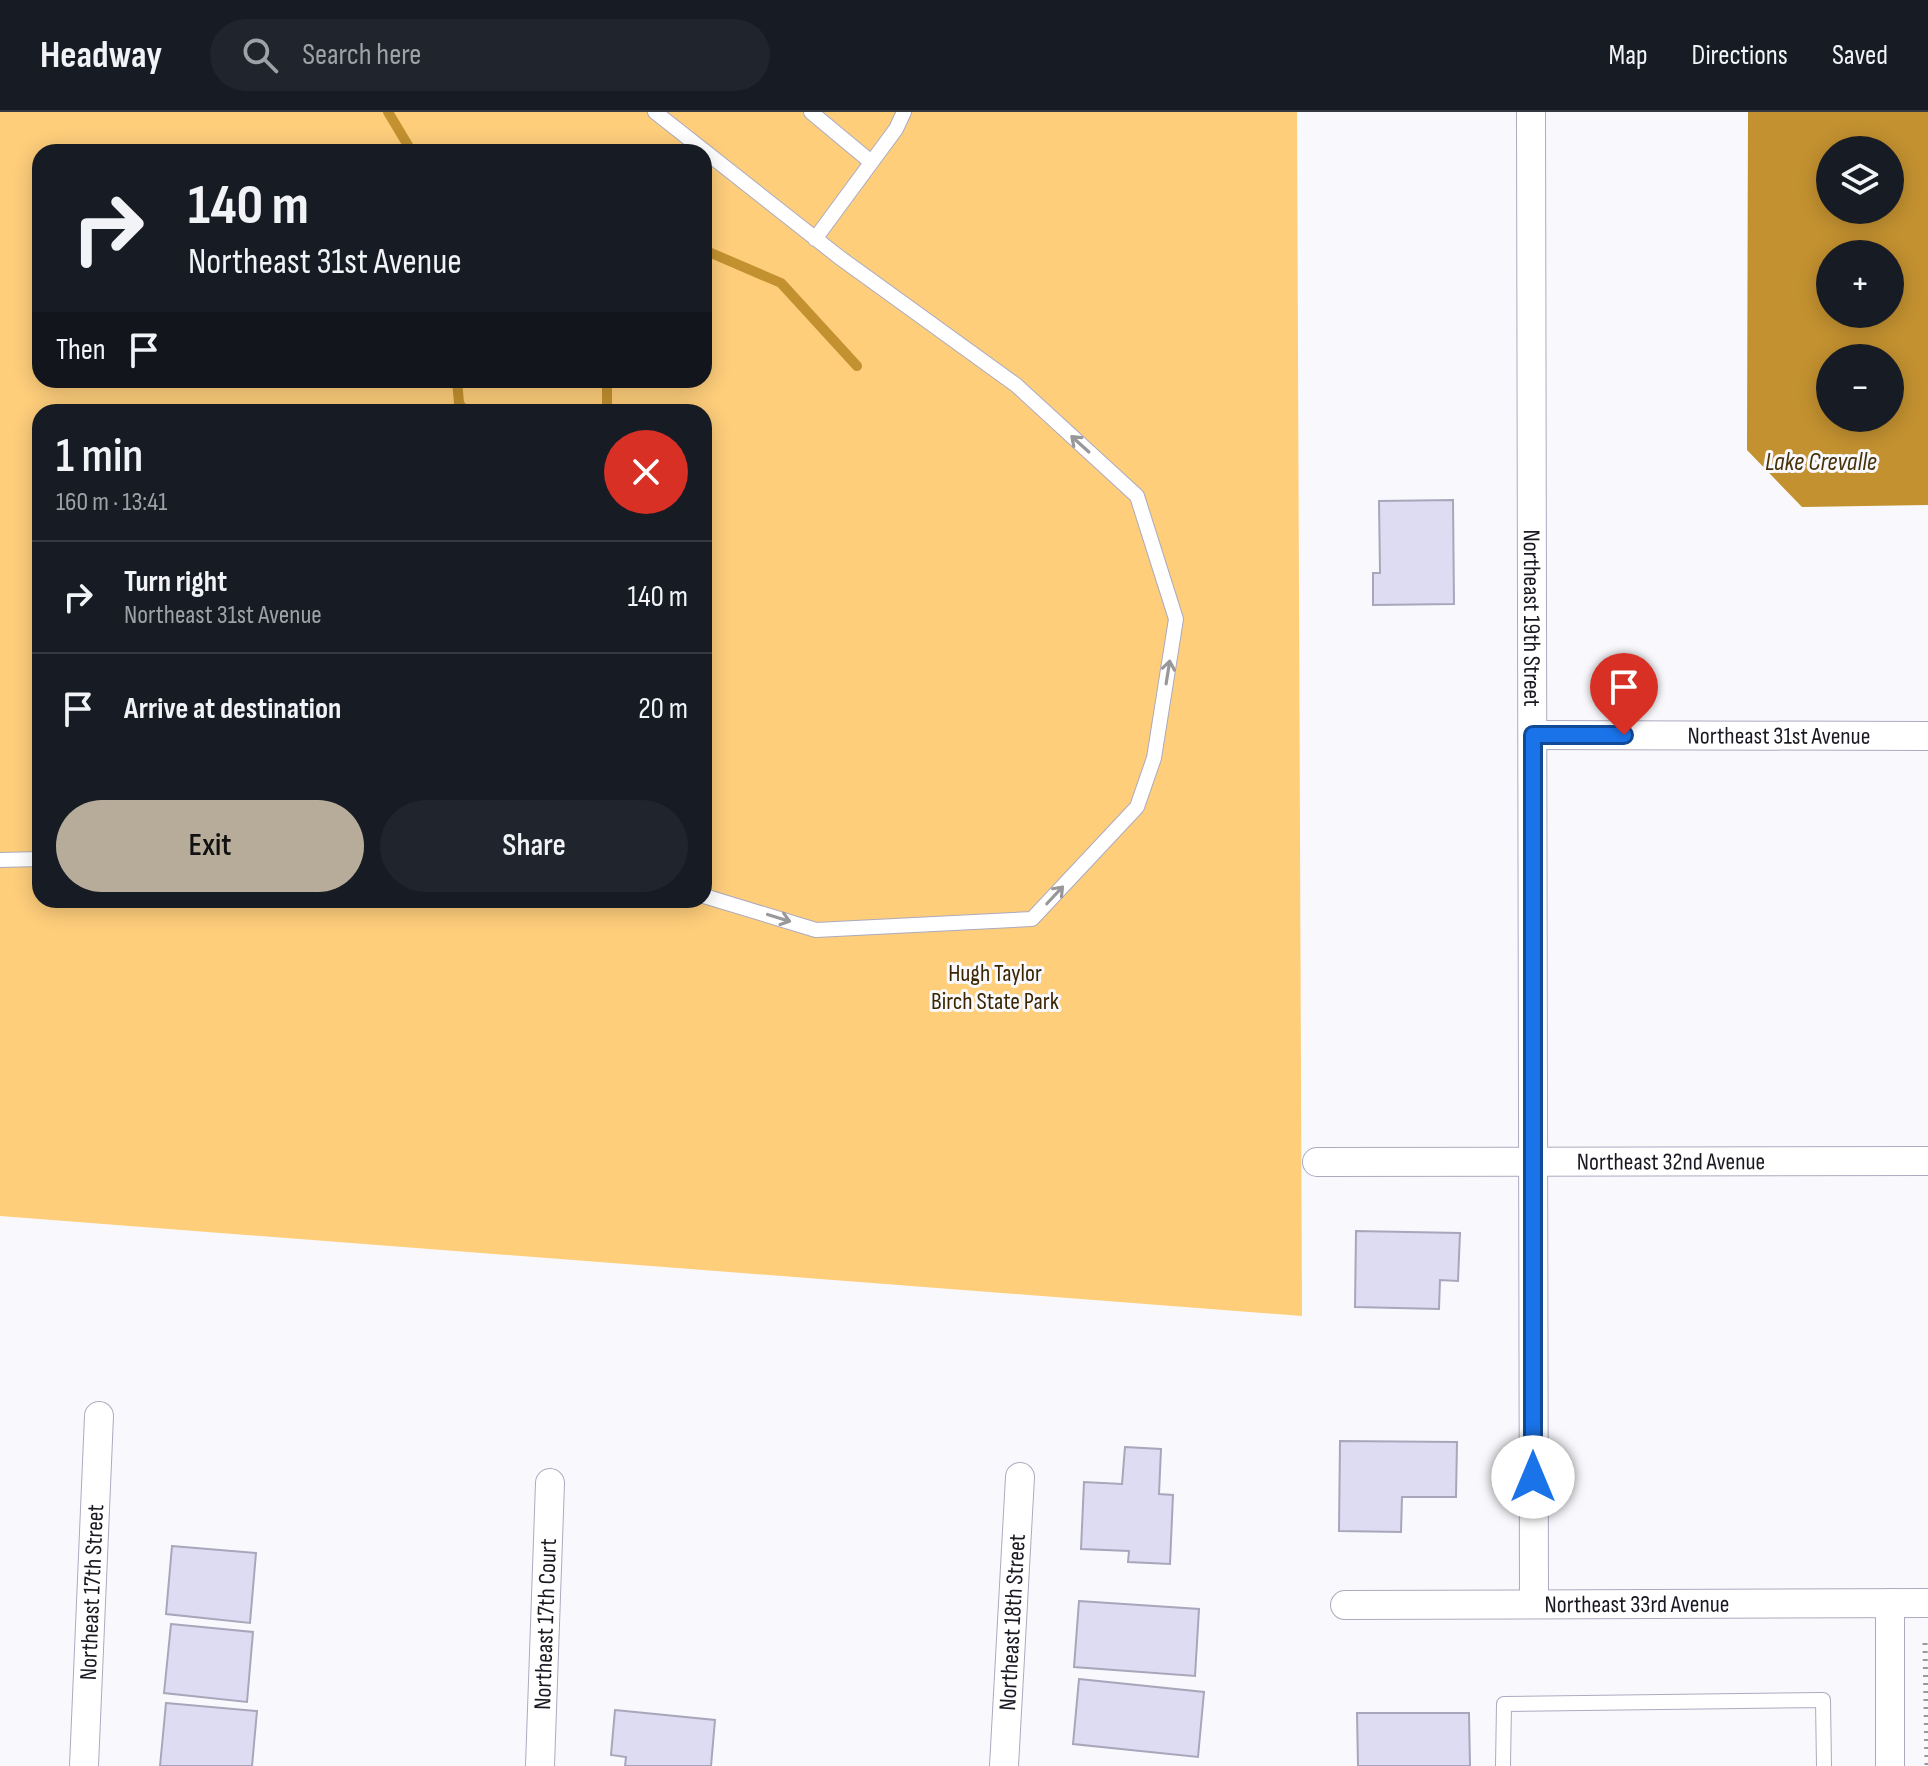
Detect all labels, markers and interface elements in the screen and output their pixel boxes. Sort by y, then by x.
search box [210,19,770,91]
text: Headway [40,33,162,78]
icon: search [238,33,282,77]
text: Search here [302,37,421,73]
text: Map [1609,39,1648,72]
text: Directions [1692,39,1788,72]
text: Saved [1832,39,1888,72]
map controls [1816,136,1904,432]
button: layers [1816,136,1904,224]
text: 140 m [188,173,309,240]
icon: right [56,176,160,280]
button: + [1816,240,1904,328]
text: Northeast 31st Avenue [188,241,462,284]
icon: arrive [122,328,166,372]
text: Then [56,332,106,368]
button: − [1816,344,1904,432]
text: 1 min [56,428,143,485]
button: close [604,430,688,514]
one-way arrow [1070,434,1090,453]
water label: Lake Crevalle [1765,447,1877,478]
text: 160 m · 13:41 [56,487,167,518]
street label: Northeast 19th Street [1517,529,1547,707]
text: Turn right [124,564,227,600]
icon: right [56,575,100,619]
text: 140 m [628,579,688,615]
text: Northeast 31st Avenue [124,600,322,631]
pin [1590,653,1658,735]
one-way arrow [1161,660,1176,685]
icon: arrive [1602,665,1646,709]
icon: arrive [56,687,100,731]
text: Arrive at destination [124,691,341,727]
text: 20 m [638,691,688,727]
street label: Northeast 31st Avenue [1688,721,1870,750]
button: Exit [56,800,364,892]
button: Share [380,800,688,892]
one-way arrow [1045,885,1064,905]
one-way arrow [765,911,791,926]
park label: Hugh Taylor Birch State Park [931,959,1059,1016]
street label: Northeast 32nd Avenue [1577,1147,1765,1176]
position arrow [1491,1435,1575,1519]
street label: Northeast 17th Street [73,1504,110,1681]
street label: Northeast 18th Street [993,1533,1031,1711]
street label: Northeast 17th Court [527,1538,563,1710]
street label: Northeast 33rd Avenue [1544,1589,1730,1619]

